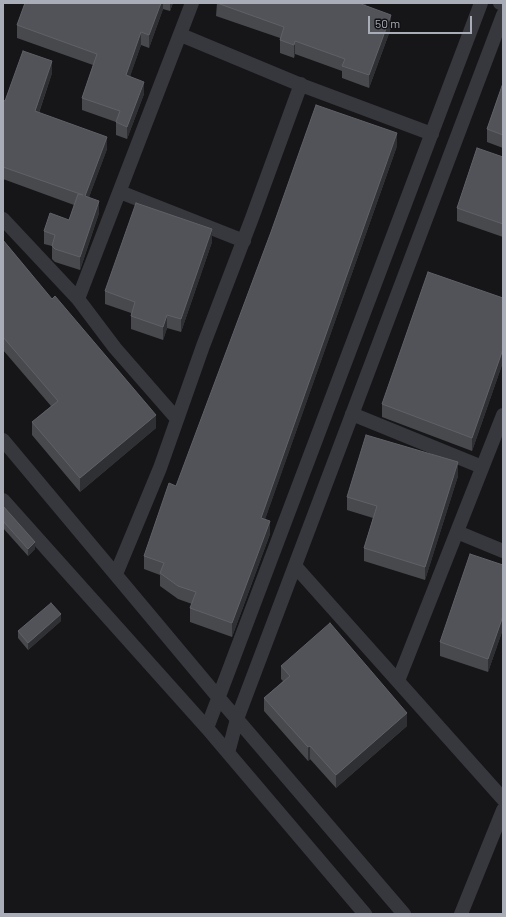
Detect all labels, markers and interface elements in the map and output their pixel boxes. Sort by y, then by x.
scale bar [370,8,474,34]
text: 50 m [375,16,400,30]

